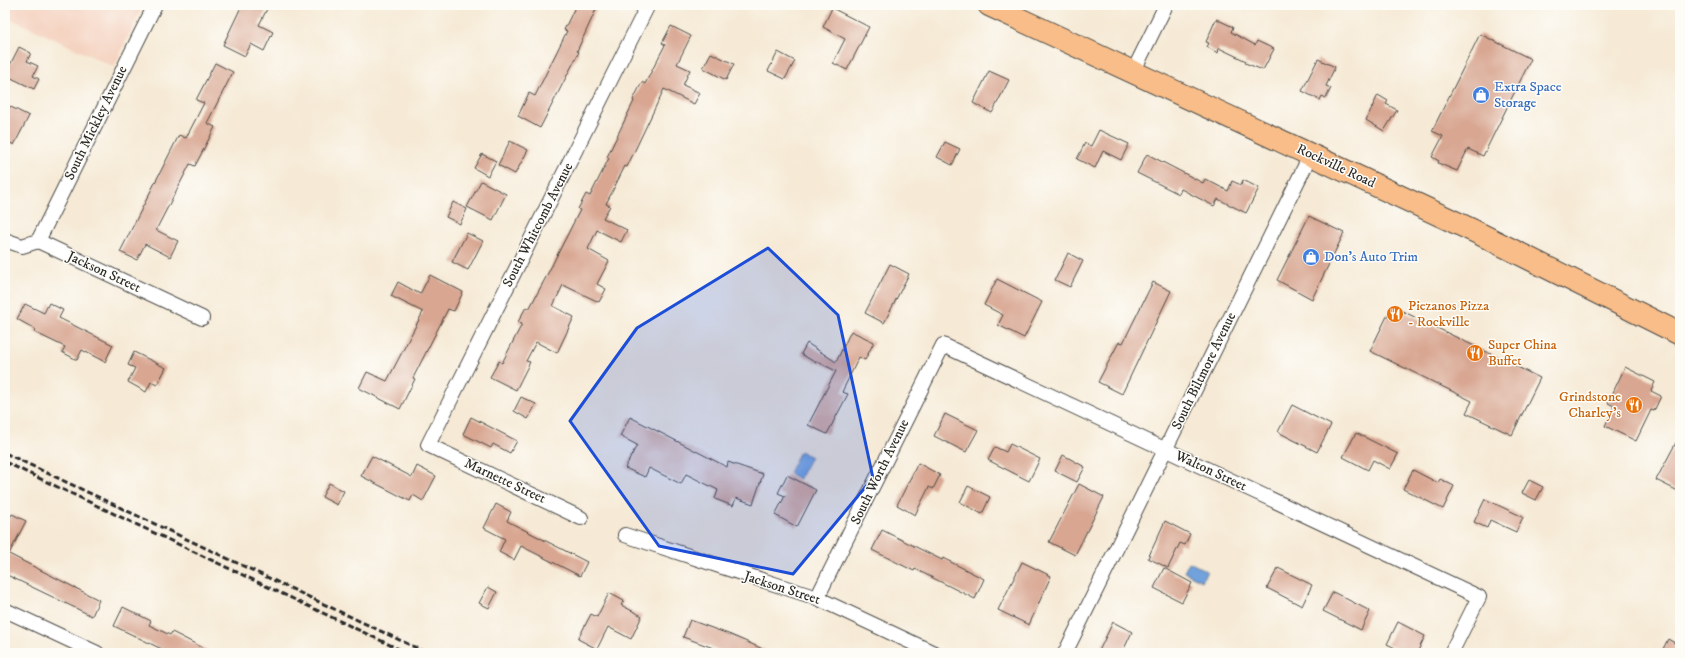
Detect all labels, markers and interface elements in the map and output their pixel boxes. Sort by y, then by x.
street label: South Mickley Avenue [60,63,132,183]
place label: Extra Space Storage [1494,78,1562,112]
shop icon: Extra Space Storage [1471,85,1491,105]
street label: Rockville Road [1294,140,1378,192]
street label: South Whitcomb Avenue [499,159,577,290]
street label: Jackson Street [63,246,144,297]
shop icon: Don's Auto Trim [1301,247,1321,267]
place label: Don's Auto Trim [1324,248,1418,266]
place label: Piezanos Pizza - Rockville [1408,297,1489,331]
restaurant icon: Piezanos Pizza - Rockville [1385,304,1405,324]
street label: South Biltmore Avenue [1168,309,1240,433]
place label: Super China Buffet [1488,336,1557,370]
restaurant icon: Super China Buffet [1465,343,1485,363]
place label: Grindstone Charley's [1559,388,1621,422]
restaurant icon: Grindstone Charley's [1624,395,1644,415]
street label: South Worth Avenue [847,416,913,528]
street label: Walton Street [1171,446,1250,496]
street label: Marnette Street [461,454,549,508]
street label: Jackson Street [740,567,823,609]

